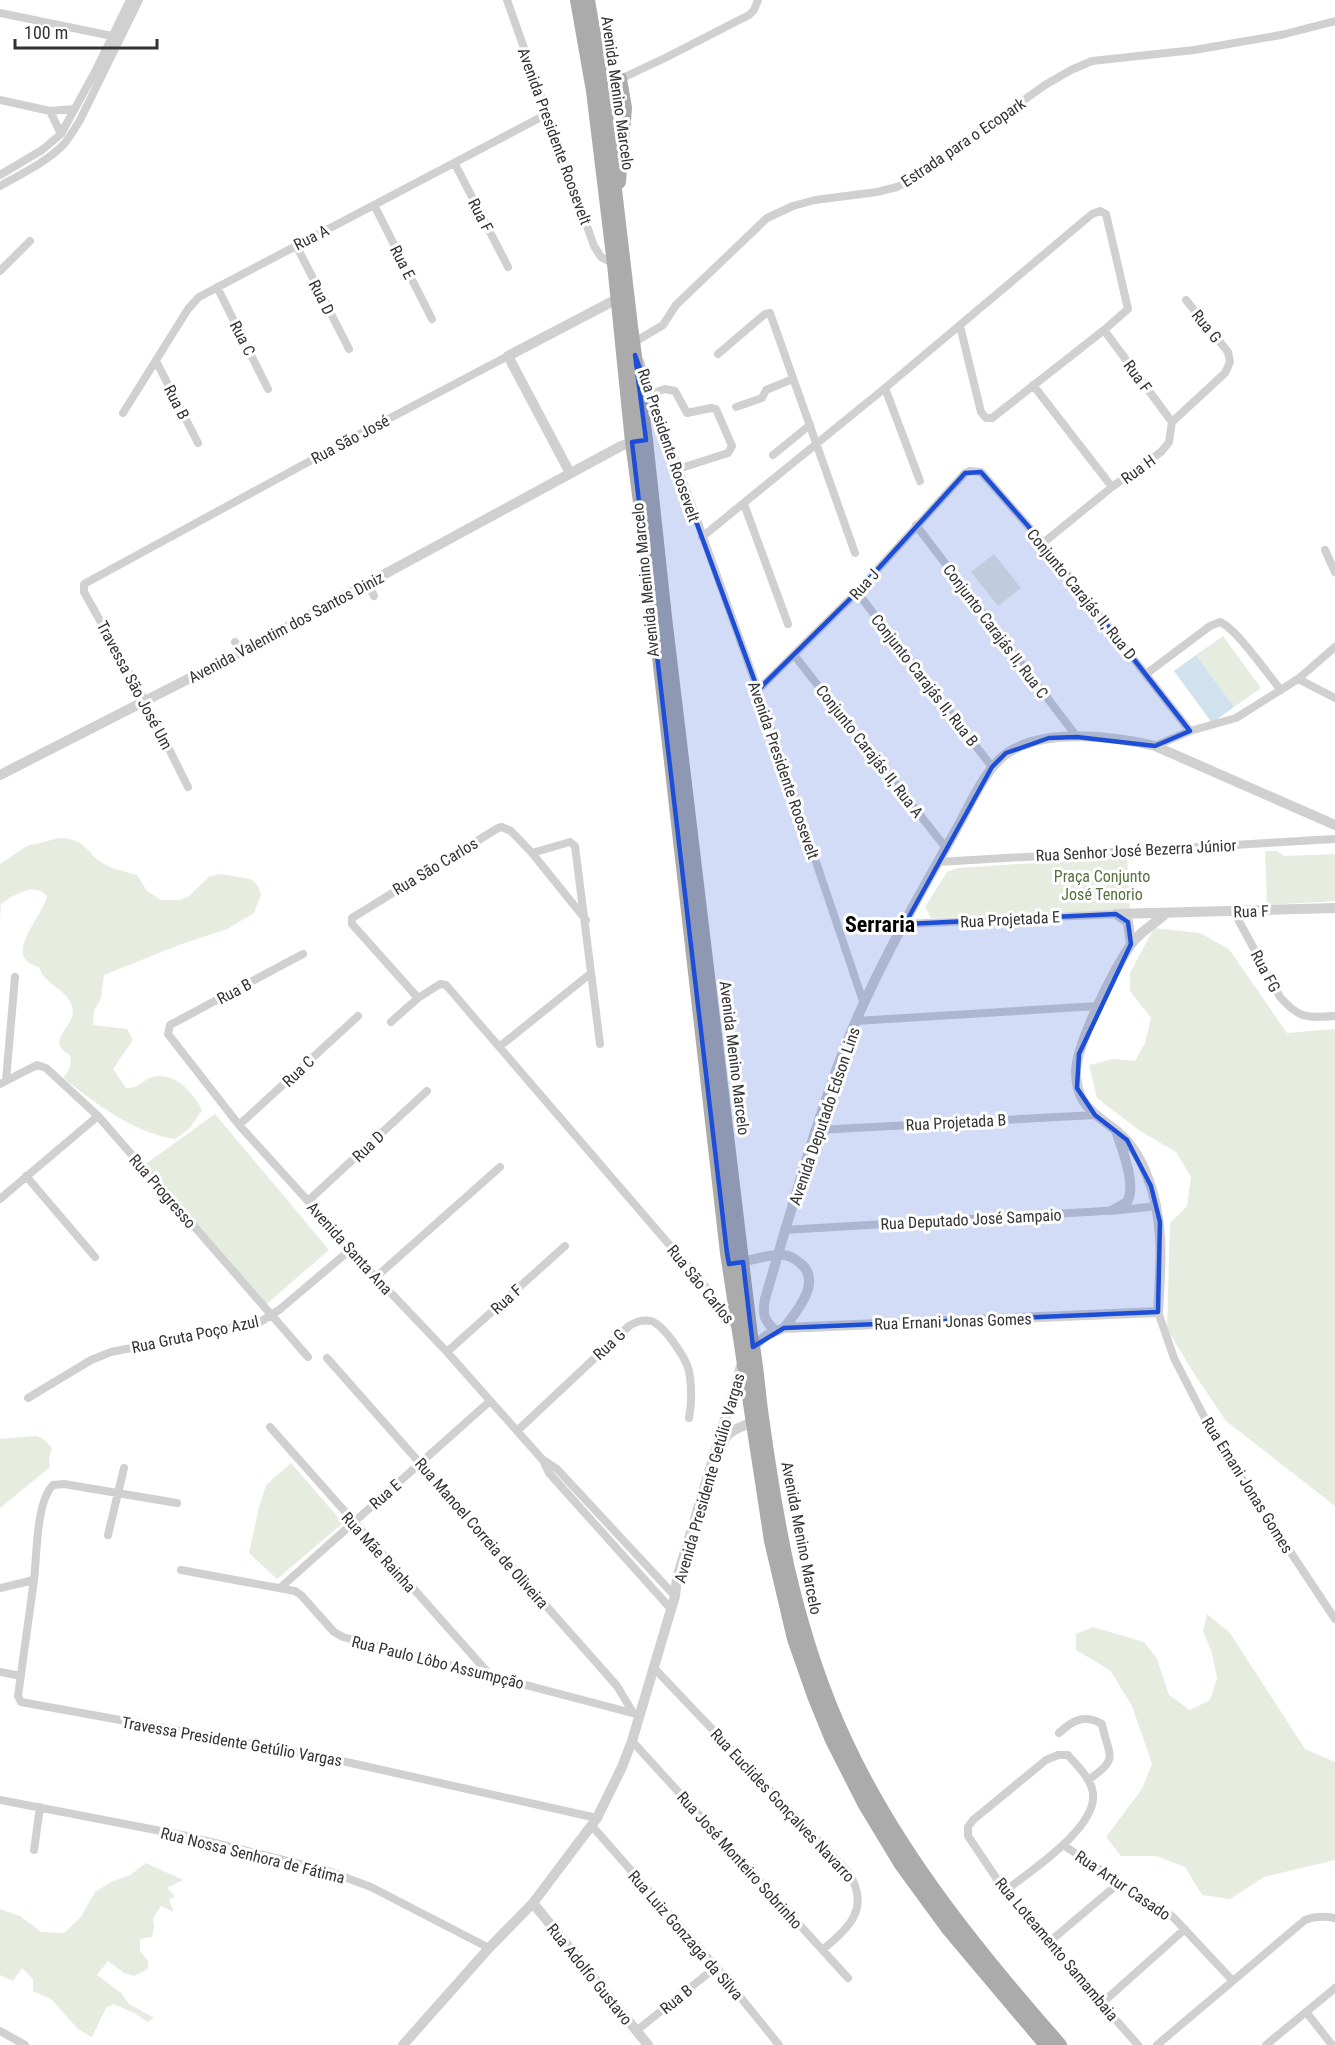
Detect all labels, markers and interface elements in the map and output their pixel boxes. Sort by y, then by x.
scale bar [15,12,158,50]
street label: Avenida Menino Marcelo [597,15,638,171]
text: 100 m [24,22,68,43]
street label: Avenida Presidente Roosevelt [514,45,595,227]
street label: Estrada para o Ecopark [898,93,1030,191]
street label: Rua F [464,195,497,236]
street label: Rua A [291,221,332,254]
street label: Rua E [386,242,419,282]
street label: Rua D [305,277,338,318]
street label: Rua G [1188,306,1226,347]
street label: Rua C [226,318,259,359]
street label: Rua F [1120,356,1156,396]
street label: Rua Presidente Roosevelt [633,366,704,524]
street label: Rua B [160,382,193,423]
street label: Rua São José [308,411,393,468]
street label: Rua H [1118,451,1159,488]
street label: Avenida Menino Marcelo [628,502,663,658]
street label: Conjunto Carajás II, Rua D [1023,525,1140,664]
street label: Conjunto Carajás II, Rua C [939,561,1052,702]
street label: Rua J [846,565,883,604]
street label: Avenida Valentim dos Santos Diniz [185,568,387,687]
street label: Conjunto Carajás II, Rua B [867,610,982,750]
street label: Travessa São José Um [93,618,177,753]
street label: Avenida Presidente Roosevelt [744,679,823,862]
street label: Conjunto Carajás II, Rua A [812,681,927,821]
street label: Rua São Carlos [389,834,481,899]
street label: Rua Senhor José Bezerra Júnior [1035,836,1237,865]
park label: Praça Conjunto José Tenorio [1054,867,1150,904]
street label: Rua F [1233,901,1269,922]
street label: Rua Projetada E [960,907,1060,932]
district label: Serraria [845,912,915,937]
street label: Rua FG [1247,947,1284,995]
street label: Rua B [214,975,255,1008]
street label: Avenida Menino Marcelo [716,980,753,1136]
street label: Avenida Deputado Edson Lins [785,1025,864,1208]
street label: Rua C [278,1052,318,1091]
street label: Rua Projetada B [905,1110,1007,1135]
street label: Rua D [348,1127,388,1166]
street label: Rua Progresso [125,1150,200,1232]
street label: Avenida Santa Ana [303,1198,396,1299]
street label: Rua Deputado José Sampaio [880,1205,1062,1234]
street label: Rua São Carlos [663,1241,738,1328]
street label: Rua F [487,1280,526,1318]
street label: Rua Ernani Jonas Gomes [874,1309,1032,1334]
street label: Rua Gruta Poço Azul [130,1312,260,1357]
street label: Rua G [589,1325,629,1364]
street label: Avenida Presidente Getúlio Vargas [670,1371,749,1585]
street label: Rua Emani Jonas Gomes [1198,1414,1297,1557]
street label: Rua Manoel Correia de Oliveira [411,1454,552,1613]
street label: Avenida Menino Marcelo [777,1460,826,1616]
street label: Rua E [366,1476,405,1513]
street label: Rua Mãe Rainha [338,1508,420,1596]
street label: Rua Paulo Lôbo Assumpção [350,1632,526,1693]
street label: Travessa Presidente Getúlio Vargas [120,1713,344,1770]
street label: Rua Euclides Gonçalves Navarro [706,1725,859,1886]
street label: Rua José Monteiro Sobrinho [673,1788,806,1933]
street label: Rua Nossa Senhora de Fátima [159,1823,347,1888]
street label: Rua Artur Casado [1072,1847,1174,1924]
street label: Rua Luiz Gonzaga da Silva [624,1867,747,2004]
street label: Rua Loteamento Samambaia [991,1874,1122,2025]
street label: Rua Adolfo Gustavo [543,1920,636,2029]
street label: Rua B [656,1981,696,2018]

